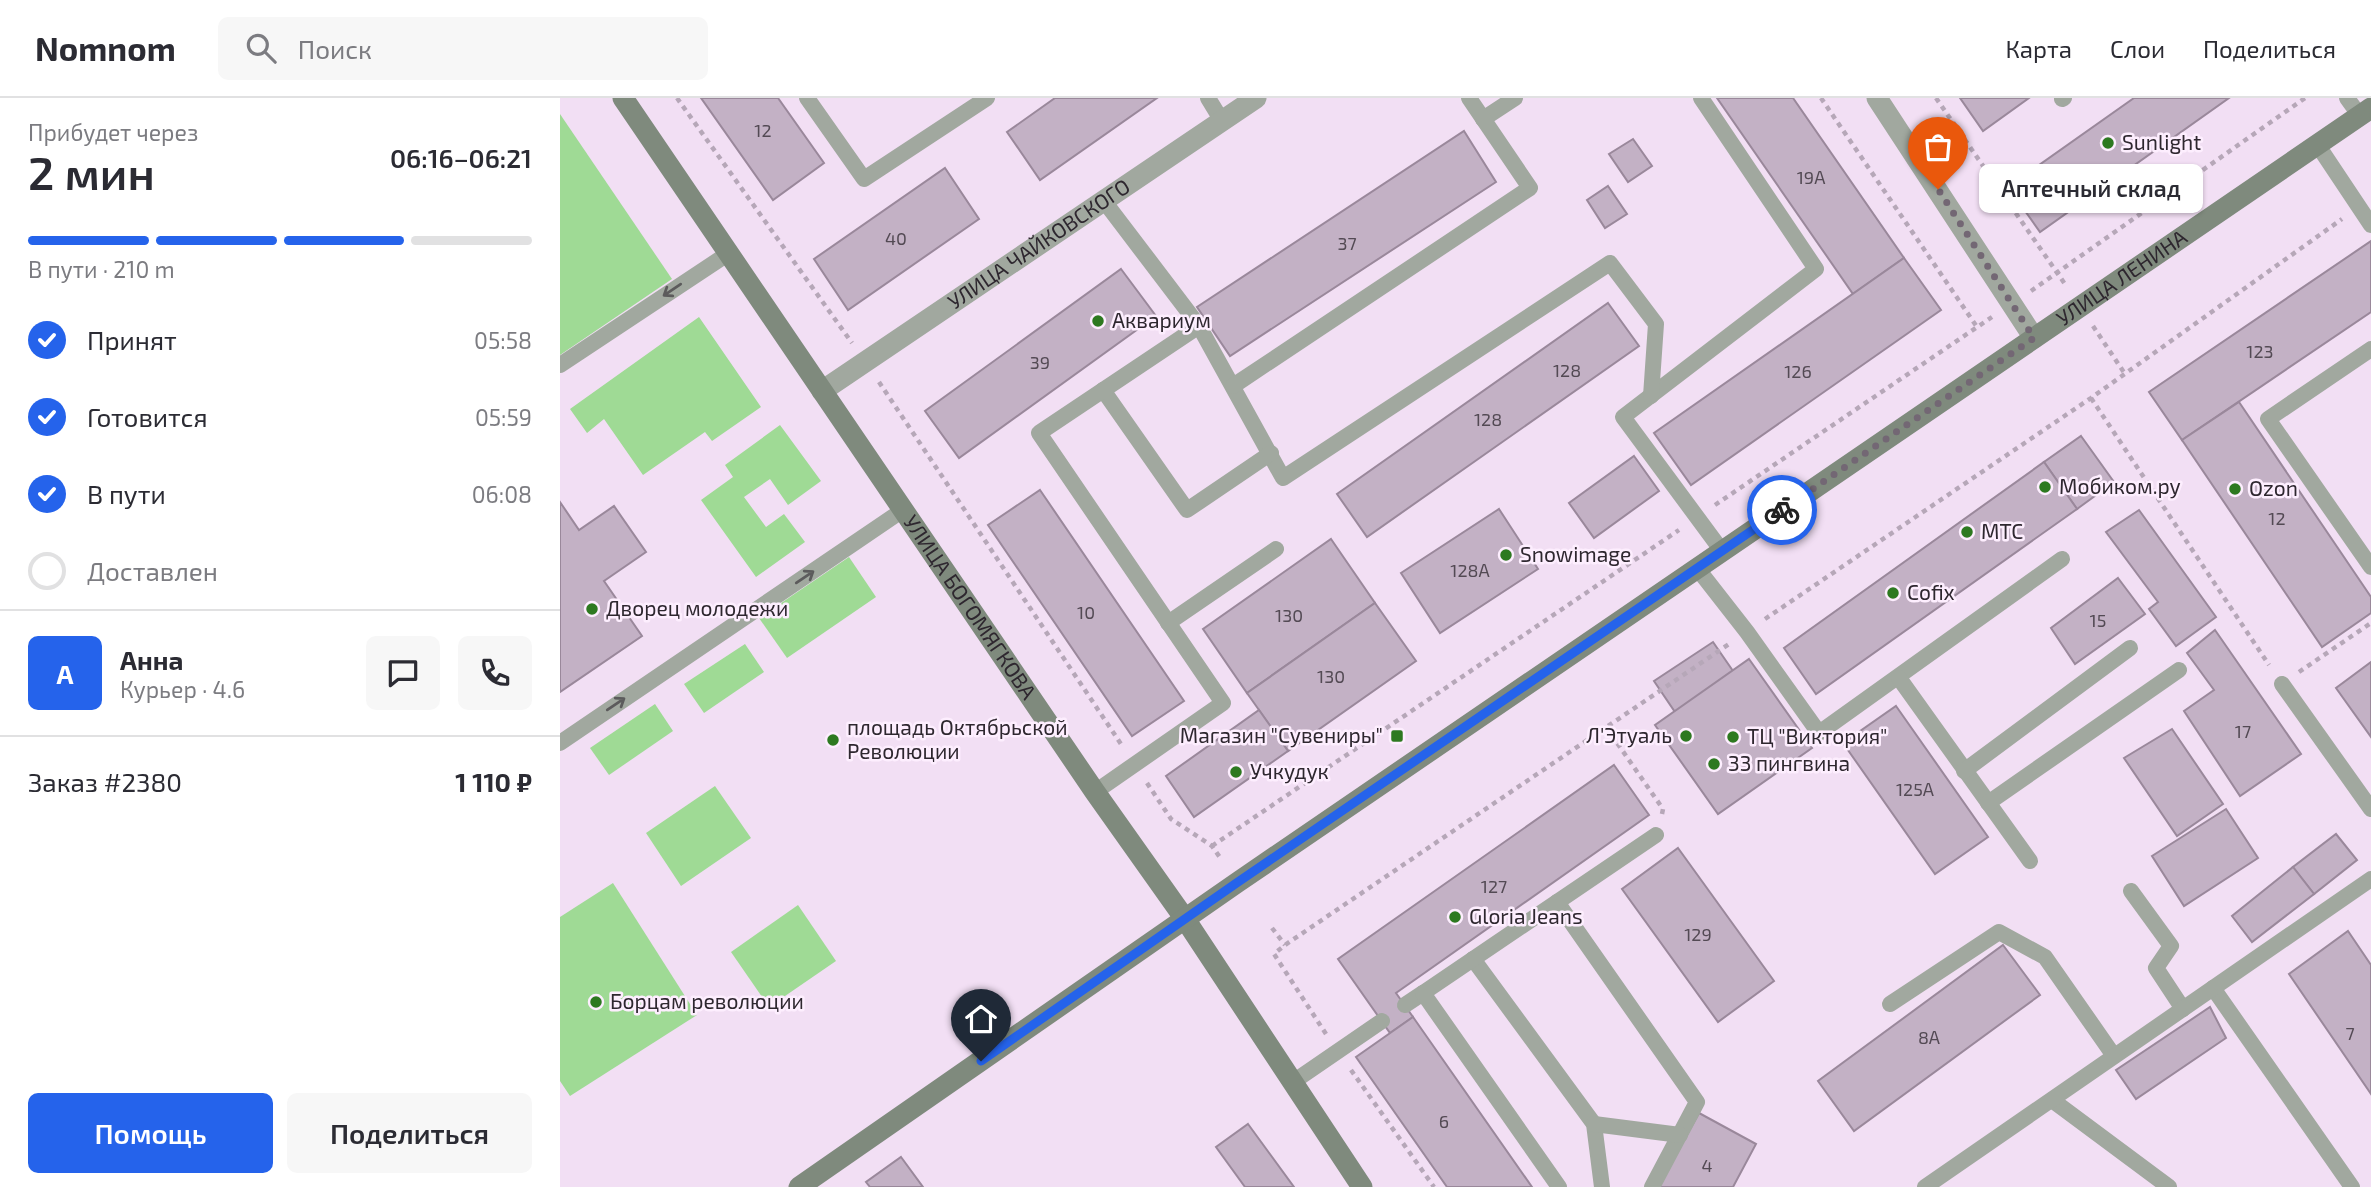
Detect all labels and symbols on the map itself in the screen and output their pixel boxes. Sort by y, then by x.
pin [1908,117,1968,189]
house number: 12 [754,119,772,141]
place label: Sunlight [2122,129,2201,154]
marker: Sunlight [2100,135,2116,151]
callout: Аптечный склад [1980,164,2204,214]
house number: 19А [1797,166,1826,188]
street label: УЛИЦА ЧАЙКОВСКОГО [942,173,1134,314]
street label: УЛИЦА ЛЕНИНА [2051,224,2191,330]
house number: 40 [885,227,907,249]
house number: 37 [1337,232,1357,254]
one-way arrow [663,283,682,298]
place label: Аквариум [1112,307,1211,333]
marker: Аквариум [1090,313,1106,329]
house number: 123 [2246,340,2274,362]
house number: 39 [1030,351,1050,373]
house number: 128 [1553,359,1581,381]
house number: 126 [1784,360,1812,382]
house number: 128 [1474,408,1502,430]
place label: Мобиком.ру [2059,473,2181,499]
courier [1747,475,1817,545]
place label: Ozon [2249,475,2298,500]
marker: Мобиком.ру [2037,479,2053,495]
marker: Ozon [2227,481,2243,497]
house number: 12 [2268,507,2286,529]
street label: УЛИЦА БОГОМЯГКОВА [899,510,1042,703]
place label: МТС [1981,518,2023,543]
marker: МТС [1959,524,1975,540]
place label: Snowimage [1520,541,1631,566]
marker: Snowimage [1498,547,1514,563]
house number: 128А [1450,559,1491,581]
one-way arrow [795,570,814,584]
place label: Cofix [1907,579,1955,604]
marker: Cofix [1885,585,1901,601]
place label: Дворец молодежи [606,595,788,620]
marker: Дворец молодежи [584,601,600,617]
house number: 10 [1077,601,1095,623]
house number: 130 [1275,604,1303,626]
house number: 15 [2090,609,2106,631]
house number: 130 [1317,665,1345,687]
one-way arrow [606,697,626,711]
place label: площадь Октябрьской Революции [847,714,1068,763]
house number: 17 [2235,720,2251,742]
place label: Магазин "Сувениры" [1180,722,1383,748]
place label: Л'Этуаль [1586,722,1672,748]
place label: ТЦ "Виктория" [1747,723,1887,748]
marker: Магазин "Сувениры" [1389,728,1405,744]
marker: Л'Этуаль [1678,728,1694,744]
marker: ТЦ "Виктория" [1725,729,1741,745]
marker: площадь Октябрьской Революции [825,732,841,748]
place label: 33 пингвина [1728,750,1850,775]
marker: 33 пингвина [1706,756,1722,772]
place label: Учкудук [1250,758,1329,784]
marker: Учкудук [1228,764,1244,780]
house number: 125А [1896,778,1935,800]
house number: 127 [1481,875,1507,897]
place label: Gloria Jeans [1469,903,1583,928]
marker: Gloria Jeans [1447,909,1463,925]
house number: 129 [1684,923,1712,945]
place label: Борцам революции [610,988,804,1013]
pin [951,989,1011,1061]
marker: Борцам революции [588,994,604,1010]
house number: 7 [2345,1022,2355,1044]
house number: 8А [1918,1026,1941,1048]
house number: 6 [1439,1110,1449,1132]
house number: 4 [1701,1154,1713,1176]

